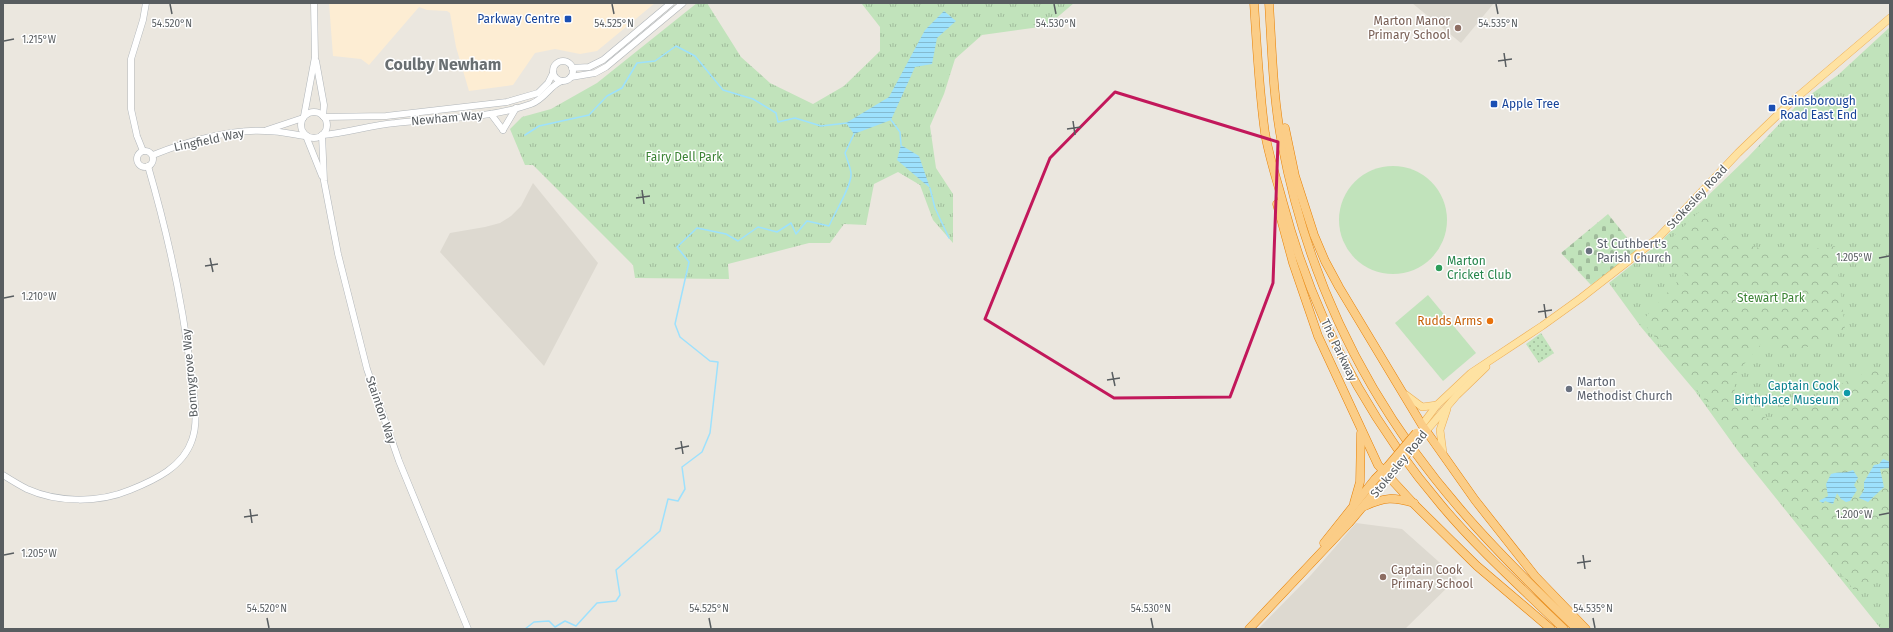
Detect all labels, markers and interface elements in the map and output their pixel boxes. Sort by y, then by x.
place label: Parkway Centre [477,12,560,26]
marker: Parkway Centre [563,14,573,24]
place label: Marton Manor Primary School [1368,14,1450,42]
text: 54.520°N [152,18,192,30]
text: 54.525°N [594,18,634,30]
text: 54.530°N [1036,18,1076,30]
text: 54.535°N [1478,18,1518,30]
marker: Marton Manor Primary School [1453,23,1463,33]
text: 1.215°W [22,34,57,46]
district label: Coulby Newham [385,55,501,74]
place label: Gainsborough Road East End [1780,94,1857,122]
place label: Apple Tree [1502,97,1560,111]
marker: Apple Tree [1489,99,1499,109]
marker: Gainsborough Road East End [1767,103,1777,113]
street label: Newham Way [410,108,484,128]
street label: Lingfield Way [172,126,246,154]
park label: Fairy Dell Park [646,150,723,164]
street label: Stokesley Road [1664,162,1730,232]
place label: St Cuthbert's Parish Church [1597,237,1671,265]
marker: St Cuthbert's Parish Church [1584,246,1594,256]
text: 1.205°W [1836,252,1873,264]
place label: Marton Cricket Club [1447,254,1512,282]
marker: Marton Cricket Club [1434,263,1444,273]
text: 1.210°W [22,291,57,303]
park label: Stewart Park [1737,291,1806,305]
place label: Rudds Arms [1417,314,1482,328]
marker: Rudds Arms [1485,316,1495,326]
street label: The Parkway [1318,317,1360,383]
street label: Bonnygrove Way [179,328,201,418]
street label: Stainton Way [363,374,399,446]
place label: Marton Methodist Church [1577,375,1673,403]
place label: Captain Cook Birthplace Museum [1734,379,1840,407]
marker: Marton Methodist Church [1564,384,1574,394]
marker: Captain Cook Birthplace Museum [1842,388,1852,398]
street label: Stokesley Road [1368,428,1430,500]
text: 1.200°W [1836,509,1873,521]
text: 1.205°W [21,548,58,560]
place label: Captain Cook Primary School [1391,563,1474,591]
marker: Captain Cook Primary School [1378,572,1388,582]
text: 54.520°N [247,603,287,615]
text: 54.525°N [689,603,729,615]
text: 54.530°N [1131,603,1171,615]
text: 54.535°N [1573,603,1613,615]

